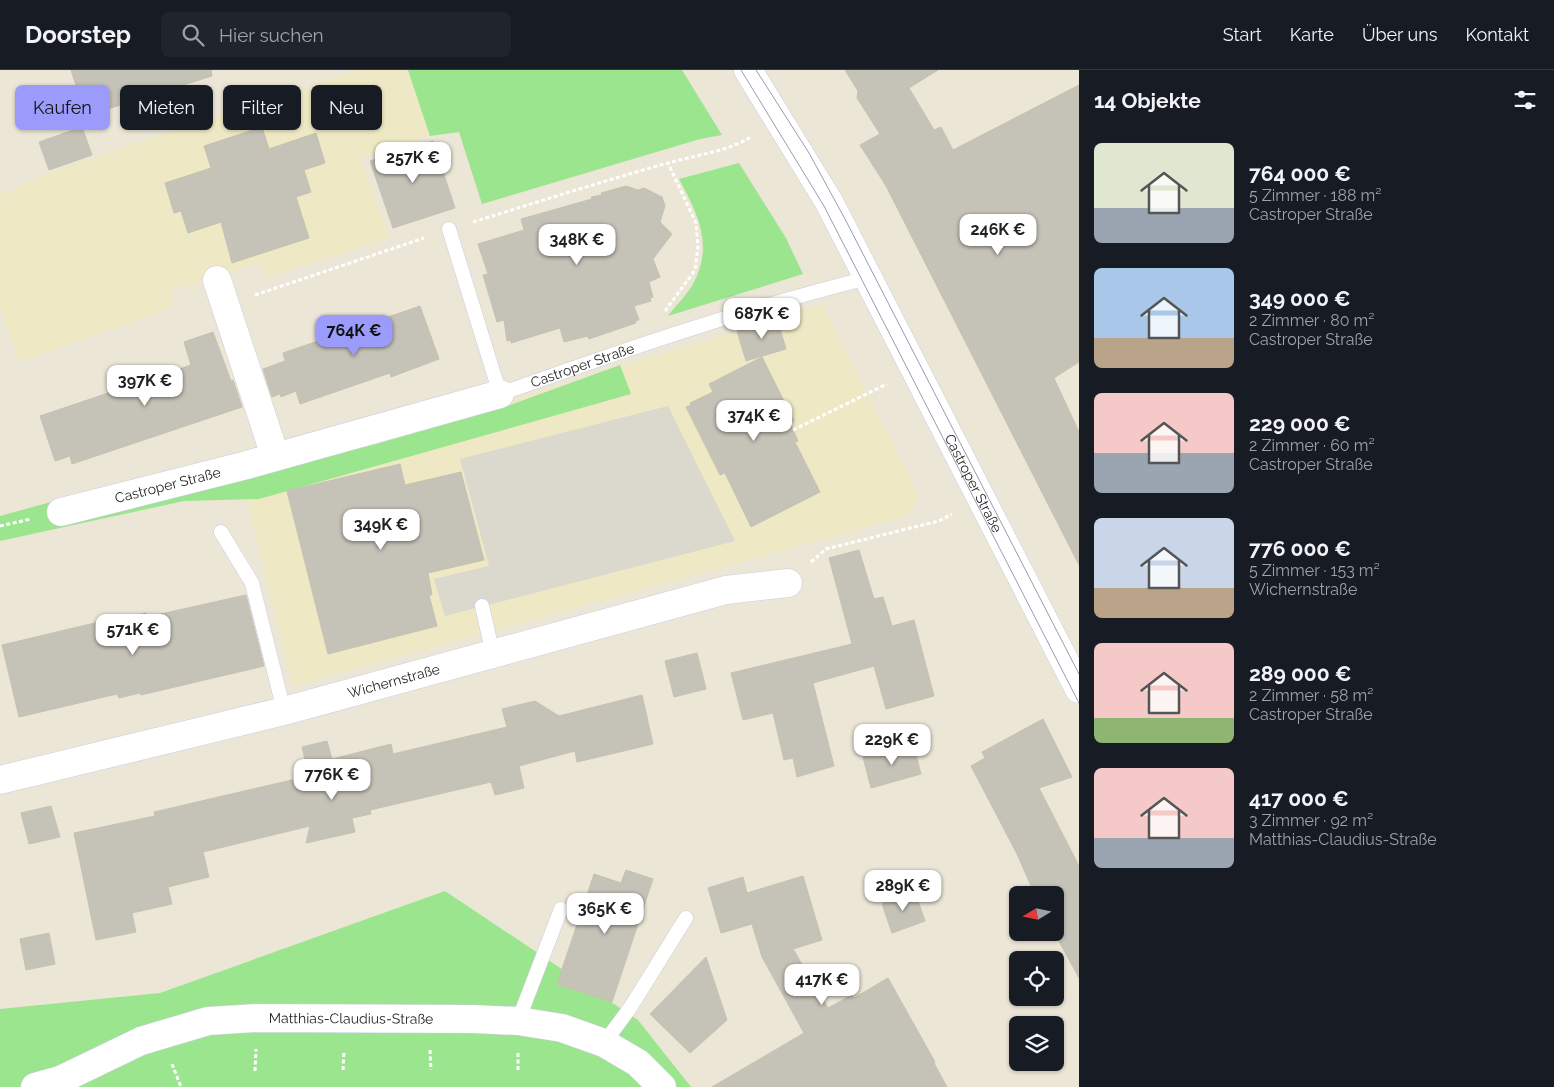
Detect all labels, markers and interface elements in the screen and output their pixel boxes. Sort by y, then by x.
search box [161,12,511,57]
text: Doorstep [25,20,131,49]
icon: search [179,21,207,49]
text: Hier suchen [219,24,324,46]
text: Start [1223,24,1262,45]
text: Karte [1290,24,1334,45]
text: Über uns [1362,24,1437,45]
text: Kontakt [1465,24,1529,45]
chip: Kaufen [15,85,110,130]
chip: Mieten [120,85,213,130]
chip: Filter [223,85,301,130]
chip: Neu [311,85,382,130]
icon: filters [1511,86,1539,114]
text: 14 Objekte [1094,88,1201,113]
pin: 257K € [372,142,454,184]
text: 257K € [386,148,440,167]
text: 764 000 € [1249,161,1351,186]
icon: home [1134,163,1194,223]
text: 5 Zimmer · 188 m² [1249,186,1381,205]
text: Castroper Straße [1249,205,1373,224]
pin: 246K € [957,214,1039,256]
text: 246K € [971,220,1026,239]
pin: 348K € [536,224,618,266]
text: 348K € [550,230,604,249]
text: 349 000 € [1249,286,1351,311]
icon: home [1134,288,1194,348]
pin: 687K € [721,298,803,340]
text: 687K € [734,304,790,323]
text: 2 Zimmer · 80 m² [1249,311,1374,330]
pin: 764K € [313,314,395,357]
text: 764K € [327,321,381,340]
text: Castroper Straße [1249,330,1373,349]
street label: Castroper Straße [529,340,636,390]
pin: 397K € [104,364,186,407]
text: 397K € [118,371,172,390]
pin: 374K € [713,400,795,442]
text: 374K € [727,406,781,425]
text: 229 000 € [1249,411,1351,436]
icon: home [1134,413,1194,473]
street label: Castroper Straße [942,431,1005,535]
text: 2 Zimmer · 60 m² [1249,436,1375,455]
text: Castroper Straße [1249,455,1373,474]
street label: Castroper Straße [113,464,222,506]
pin: 349K € [340,508,422,551]
text: 349K € [354,515,408,534]
text: 776 000 € [1249,536,1351,561]
icon: home [1134,538,1194,598]
text: 5 Zimmer · 153 m² [1249,561,1380,580]
text: Wichernstraße [1249,580,1357,599]
pin: 571K € [92,614,174,656]
text: 571K € [107,620,159,639]
street label: Wichernstraße [346,661,442,701]
text: 289 000 € [1249,661,1351,686]
icon: home [1134,663,1194,723]
text: 2 Zimmer · 58 m² [1249,686,1373,705]
text: Castroper Straße [1249,705,1373,724]
pin: 229K € [851,724,933,766]
text: 229K € [865,730,919,749]
pin: 776K € [291,758,373,801]
text: 776K € [305,765,359,784]
text: 417 000 € [1249,786,1349,811]
icon: home [1134,788,1194,848]
text: 3 Zimmer · 92 m² [1249,811,1373,830]
text: Matthias-Claudius-Straße [1249,830,1437,849]
pin: 289K € [862,870,944,912]
text: 289K € [875,876,931,895]
north arrow [1009,886,1064,941]
map controls [1009,886,1064,1071]
pin: 365K € [564,892,646,935]
text: 365K € [578,899,632,918]
button: locate [1009,951,1064,1006]
pin: 417K € [781,964,863,1006]
text: 417K € [795,970,849,989]
street label: Matthias-Claudius-Straße [269,1010,433,1027]
button: layers [1009,1016,1064,1071]

